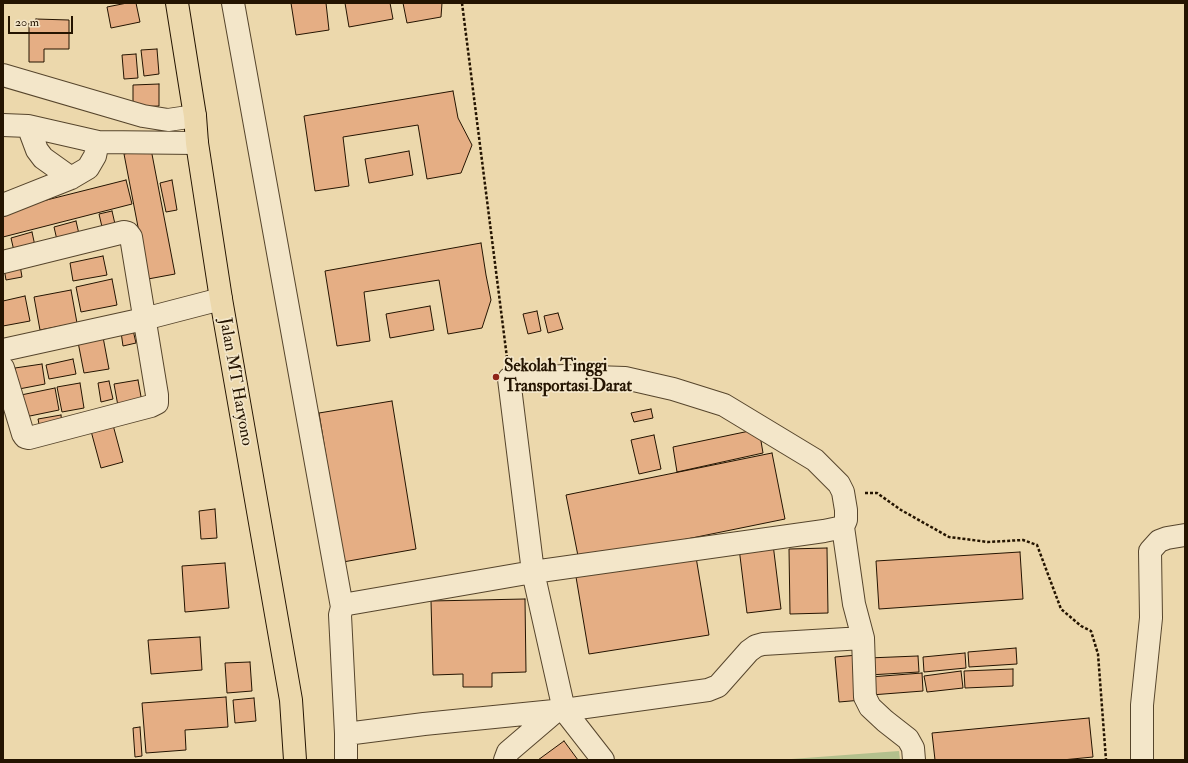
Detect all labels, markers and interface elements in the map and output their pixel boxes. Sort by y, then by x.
scale bar [10,8,75,34]
text: 20 m [15,15,39,30]
street label: Jalan MT Haryono [214,316,256,448]
place label: Sekolah Tinggi Transportasi Darat [504,357,632,397]
marker: Sekolah Tinggi Transportasi Darat [491,372,501,382]

